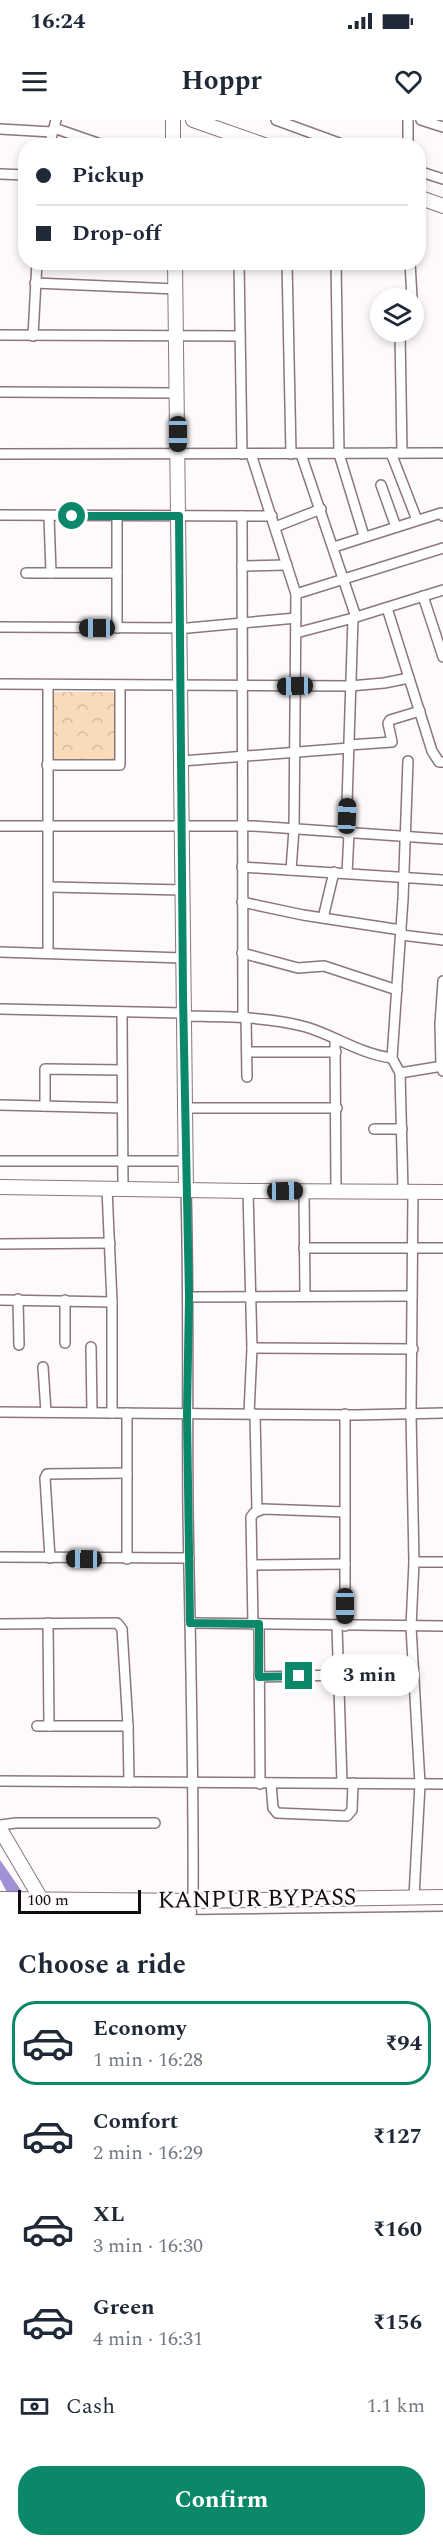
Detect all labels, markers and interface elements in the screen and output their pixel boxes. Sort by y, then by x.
text: 16:24 [30,5,85,38]
text: Hoppr [181,60,262,102]
icon: menu [18,65,51,98]
icon: heart [392,65,425,98]
text: Pickup [72,159,144,192]
text: Drop-off [72,217,161,250]
map controls [370,288,424,342]
button: layers [370,288,424,342]
car [169,416,187,452]
route start [58,502,85,529]
car [79,619,115,637]
car [277,677,313,695]
car [337,798,357,834]
car [267,1182,303,1200]
car [66,1550,102,1568]
car [336,1588,354,1624]
callout: 3 min [320,1655,419,1697]
text: 3 min [343,1660,396,1690]
route end [285,1662,312,1689]
street label: KANPUR BYPASS [157,1879,357,1919]
scale bar [18,1887,141,1914]
text: 100 m [27,1888,69,1912]
text: Choose a ride [18,1944,186,1986]
text: Economy [93,2012,186,2045]
icon: car [21,2016,75,2070]
text: ₹94 [385,2027,422,2060]
text: 1 min · 16:28 [93,2045,203,2075]
text: Comfort [93,2105,178,2138]
icon: car [21,2109,75,2163]
text: ₹127 [373,2120,422,2153]
text: 2 min · 16:29 [93,2138,203,2168]
text: XL [93,2198,124,2231]
icon: car [21,2202,75,2256]
text: ₹160 [373,2213,422,2246]
text: 3 min · 16:30 [93,2231,203,2261]
text: Green [93,2291,155,2324]
icon: car [21,2295,75,2349]
text: ₹156 [373,2306,422,2339]
text: 4 min · 16:31 [93,2324,203,2354]
icon: cash [18,2390,51,2423]
text: Cash [66,2390,115,2423]
text: 1.1 km [367,2391,425,2421]
button: Confirm [18,2466,425,2535]

